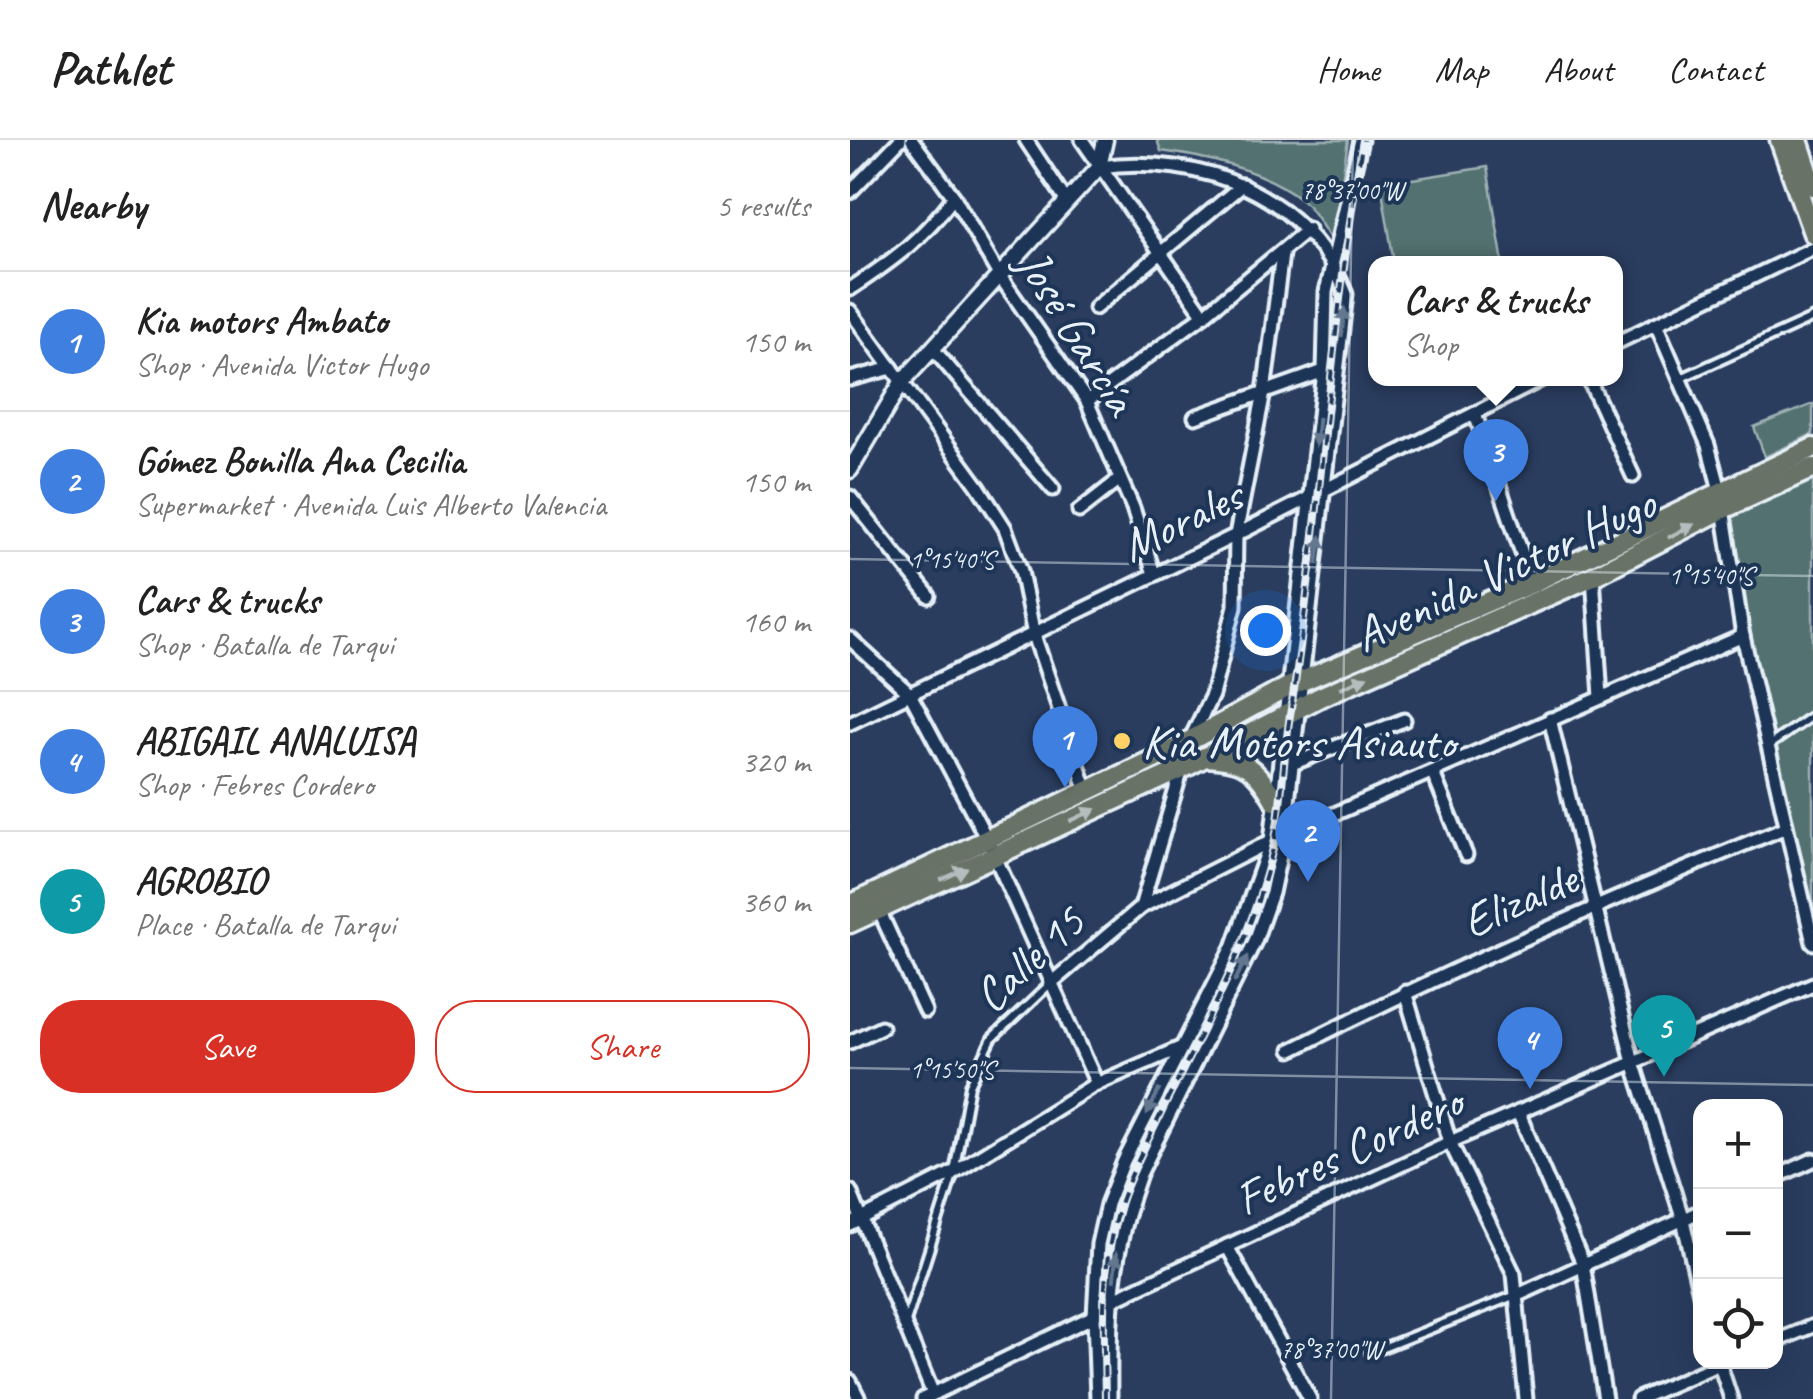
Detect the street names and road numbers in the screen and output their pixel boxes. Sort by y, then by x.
street label: José García [1002,236,1153,428]
street label: Morales [1111,463,1255,575]
street label: Avenida Victor Hugo [1344,472,1668,665]
street label: Elizalde [1453,847,1589,952]
street label: Calle 15 [961,891,1099,1025]
street label: Febres Cordero [1225,1069,1476,1229]

